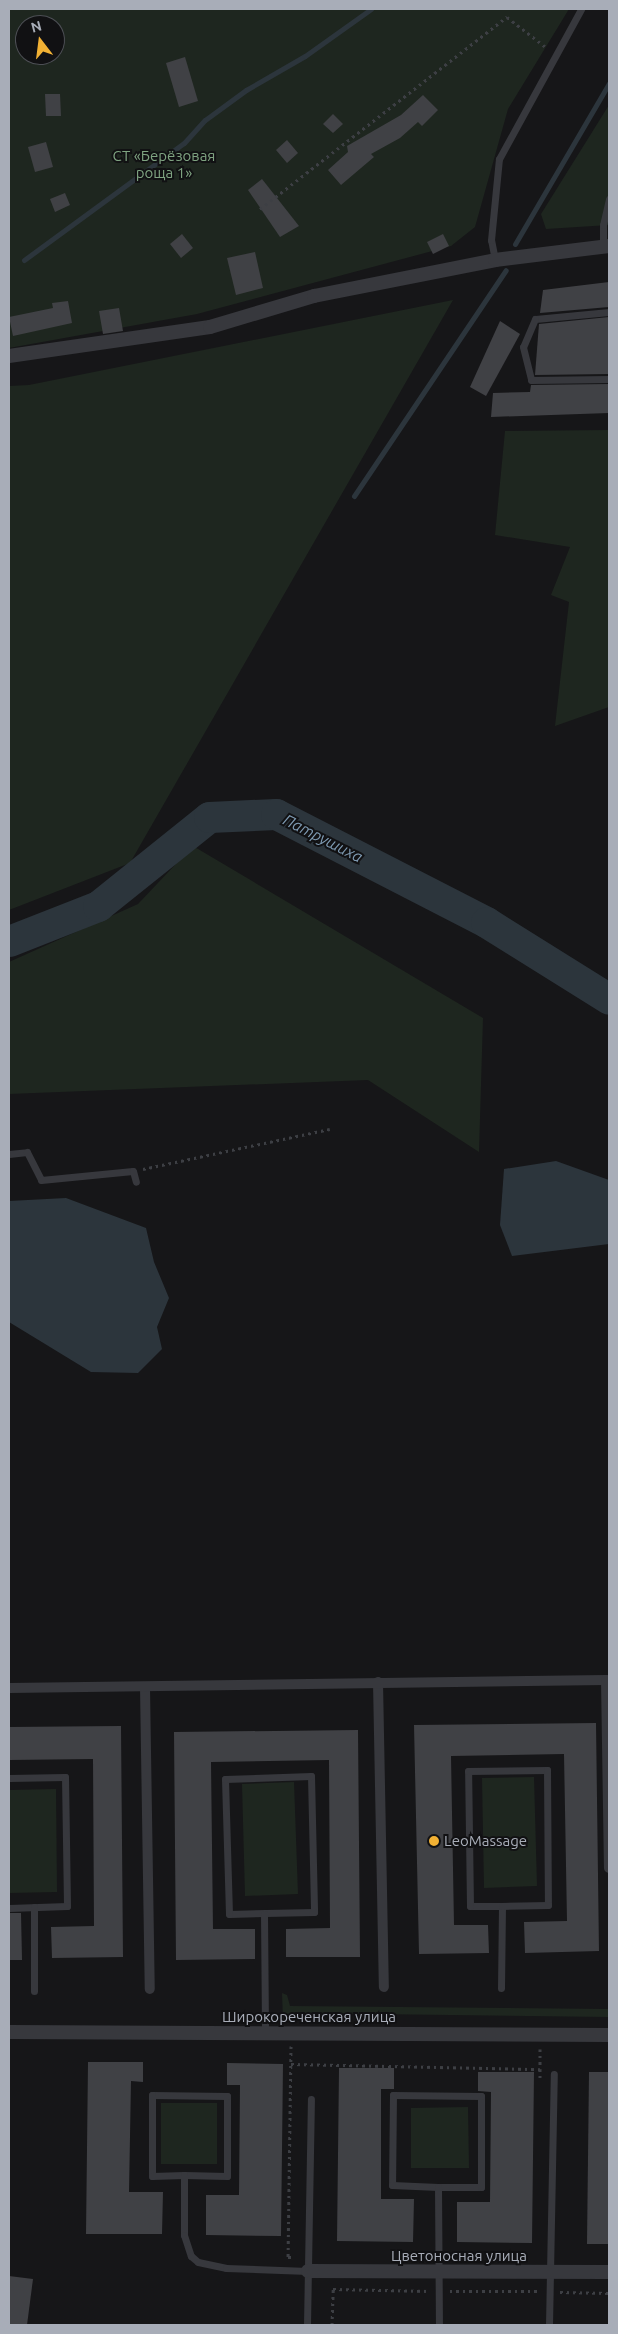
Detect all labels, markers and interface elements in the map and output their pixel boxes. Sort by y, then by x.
north arrow [15,15,65,65]
text: N [29,17,43,36]
park label: СТ «Берёзовая роща 1» [113,146,215,181]
water label: Патрушиха [280,810,366,866]
place label: LeoMassage [444,1832,527,1850]
marker: LeoMassage [428,1835,440,1847]
street label: Широкореченская улица [222,2008,396,2026]
street label: Цветоносная улица [391,2247,527,2265]

